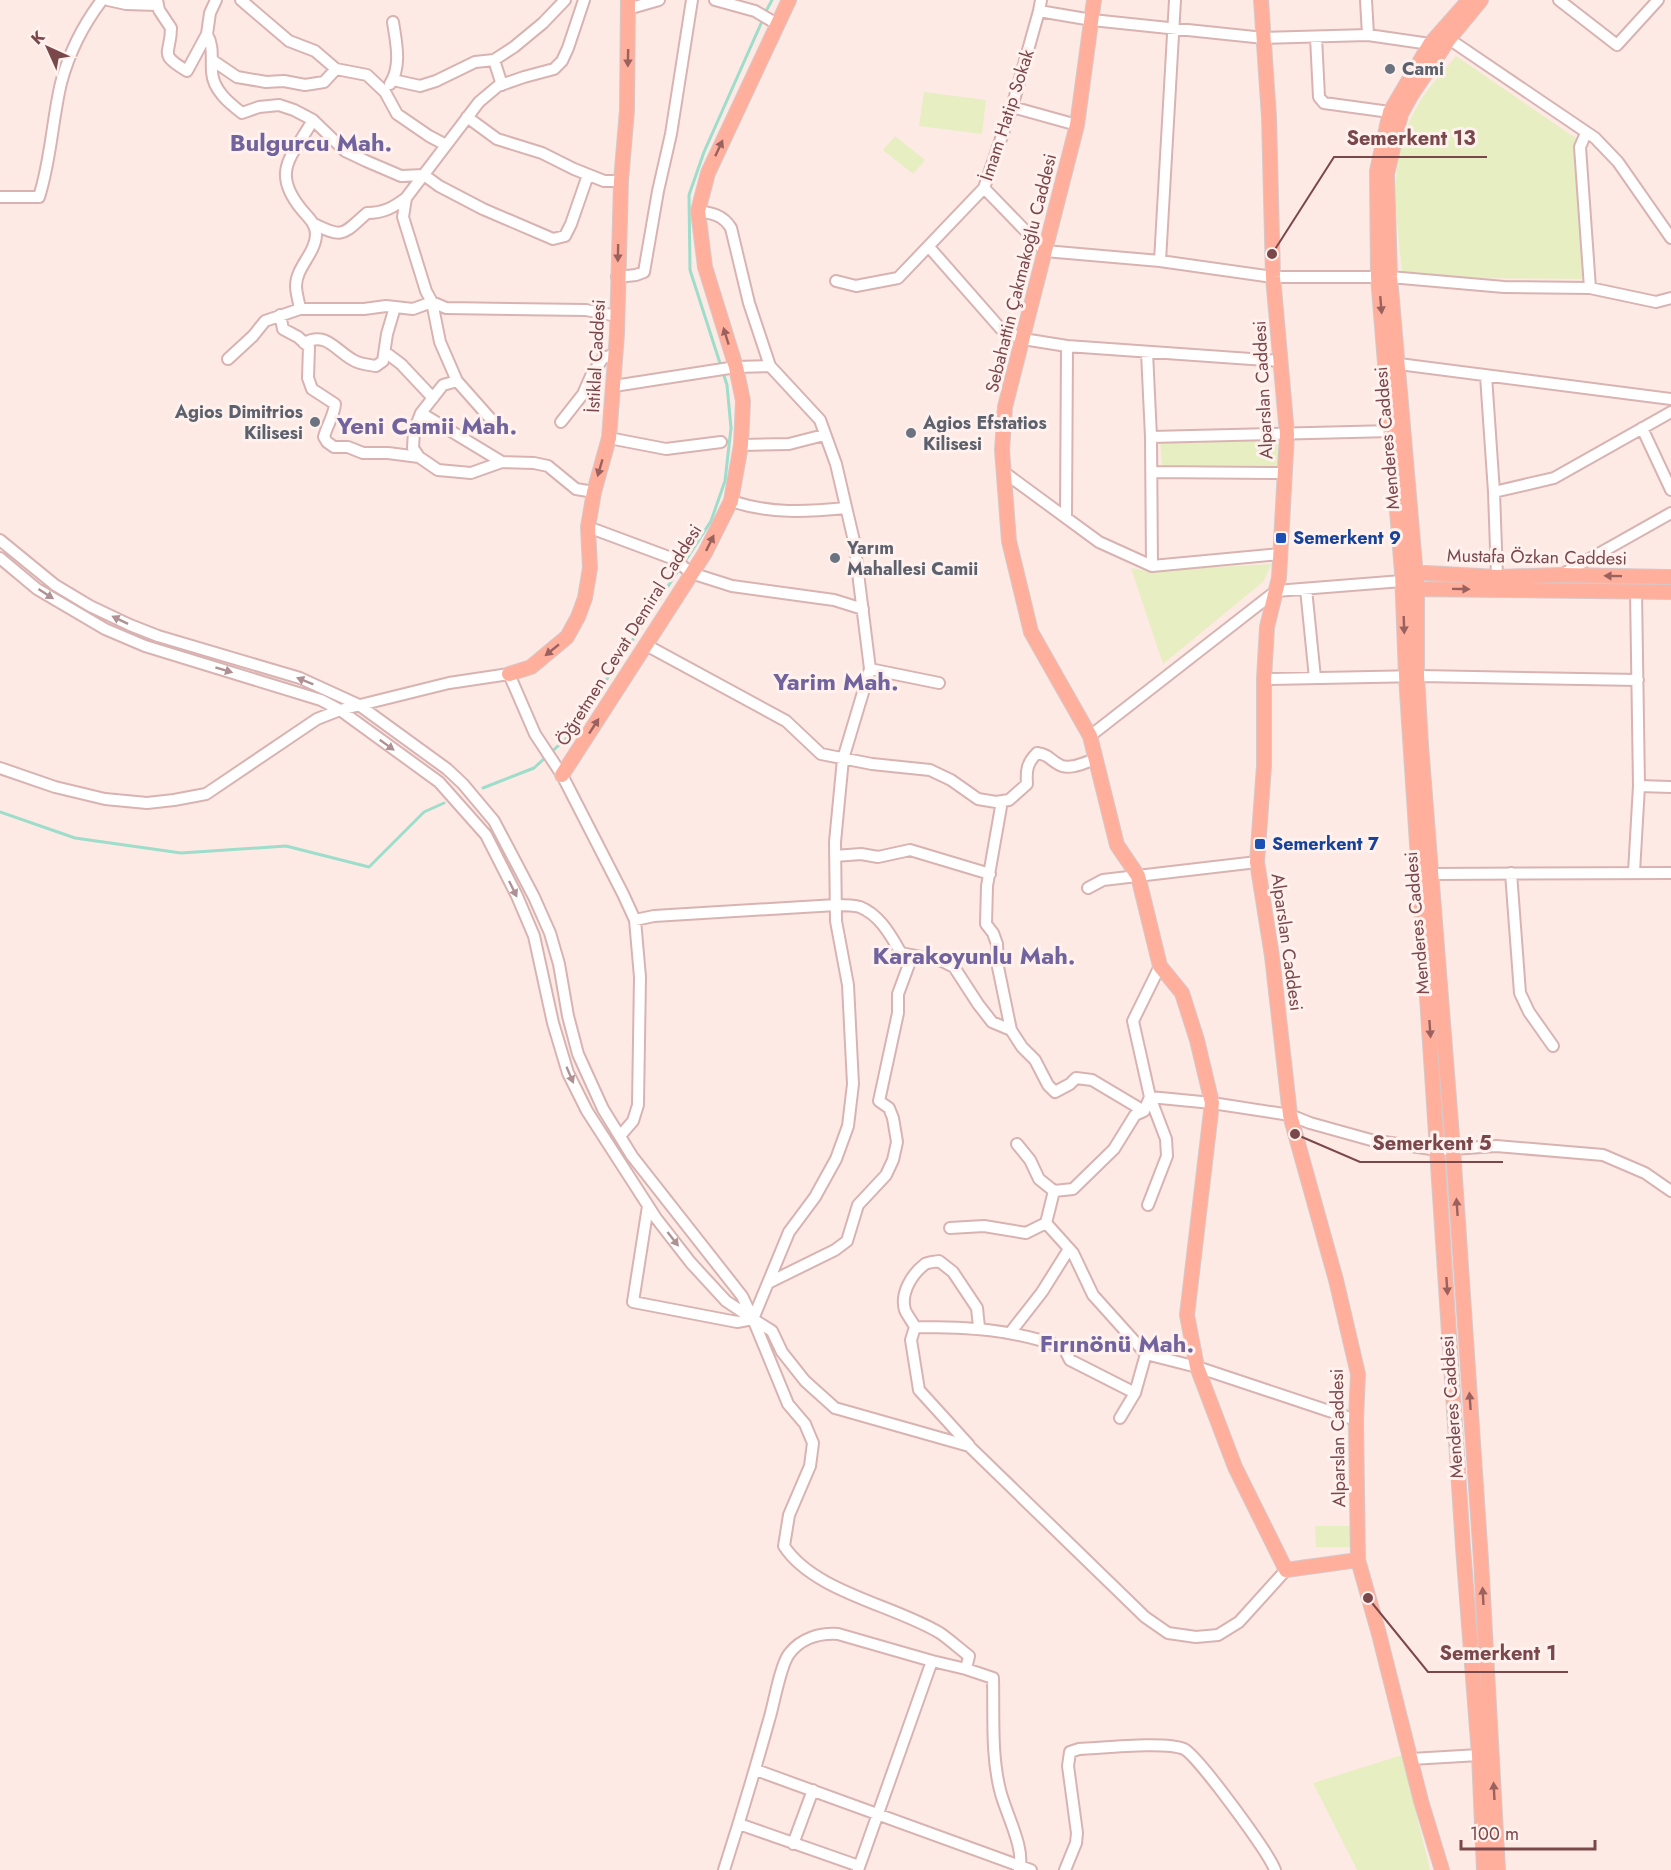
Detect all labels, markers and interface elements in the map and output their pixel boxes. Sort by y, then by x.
north arrow [18,18,78,78]
text: K [26,25,50,50]
street label: İmam Hatip Sokak [973,46,1041,184]
one-way arrow [624,49,633,68]
place label: Cami [1402,56,1444,82]
marker: Cami [1383,62,1397,76]
callout: Semerkent 13 [1334,119,1487,157]
text: Semerkent 13 [1346,124,1476,153]
district label: Bulgurcu Mah. [230,125,392,160]
one-way arrow [715,139,725,157]
street label: Sebahattin Çakmakoğlu Caddesi [979,151,1063,395]
one-way arrow [613,244,623,263]
one-way arrow [1376,295,1386,314]
street label: İstiklal Caddesi [580,299,612,413]
street label: Alparslan Caddesi [1246,320,1280,460]
one-way arrow [721,327,730,345]
street label: Menderes Caddesi [1368,365,1406,511]
place label: Agios Dimitrios Kilisesi [174,399,303,446]
district label: Yeni Camii Mah. [336,408,517,443]
place label: Agios Efstatios Kilisesi [922,410,1047,457]
marker: Agios Dimitrios Kilisesi [308,415,322,429]
marker: Agios Efstatios Kilisesi [904,426,918,440]
one-way arrow [595,458,605,477]
street label: Öğretmen Cevat Demiral Caddesi [550,519,708,751]
place label: Semerkent 9 [1293,525,1401,551]
marker: Semerkent 9 [1274,531,1288,545]
one-way arrow [705,535,714,552]
place label: Yarım Mahallesi Camii [846,535,978,582]
street label: Mustafa Özkan Caddesi [1447,542,1627,572]
marker: Yarım Mahallesi Camii [828,551,842,565]
one-way arrow [1603,571,1622,580]
one-way arrow [1452,584,1471,594]
one-way arrow [38,588,54,599]
one-way arrow [1400,615,1409,634]
one-way arrow [112,616,129,625]
one-way arrow [544,643,560,656]
district label: Yarim Mah. [772,664,899,699]
one-way arrow [215,666,233,675]
one-way arrow [296,676,314,686]
one-way arrow [589,718,600,734]
one-way arrow [378,739,394,751]
place label: Semerkent 7 [1272,831,1379,857]
marker: Semerkent 7 [1253,837,1267,851]
street label: Menderes Caddesi [1398,850,1436,996]
street label: Alparslan Caddesi [1264,871,1310,1013]
one-way arrow [509,880,518,897]
district label: Karakoyunlu Mah. [872,938,1076,973]
one-way arrow [1425,1019,1435,1038]
one-way arrow [565,1066,575,1084]
callout: Semerkent 5 [1360,1124,1503,1162]
text: Semerkent 5 [1372,1129,1492,1158]
one-way arrow [1452,1197,1462,1216]
one-way arrow [667,1231,679,1247]
one-way arrow [1442,1277,1452,1296]
district label: Fırınönü Mah. [1040,1326,1194,1361]
street label: Menderes Caddesi [1434,1335,1470,1479]
street label: Alparslan Caddesi [1324,1368,1352,1508]
one-way arrow [1465,1392,1475,1411]
one-way arrow [1478,1586,1488,1605]
callout: Semerkent 1 [1428,1634,1568,1672]
text: Semerkent 1 [1440,1639,1556,1668]
one-way arrow [1490,1781,1499,1800]
scale bar [1461,1813,1594,1851]
text: 100 m [1470,1821,1519,1847]

